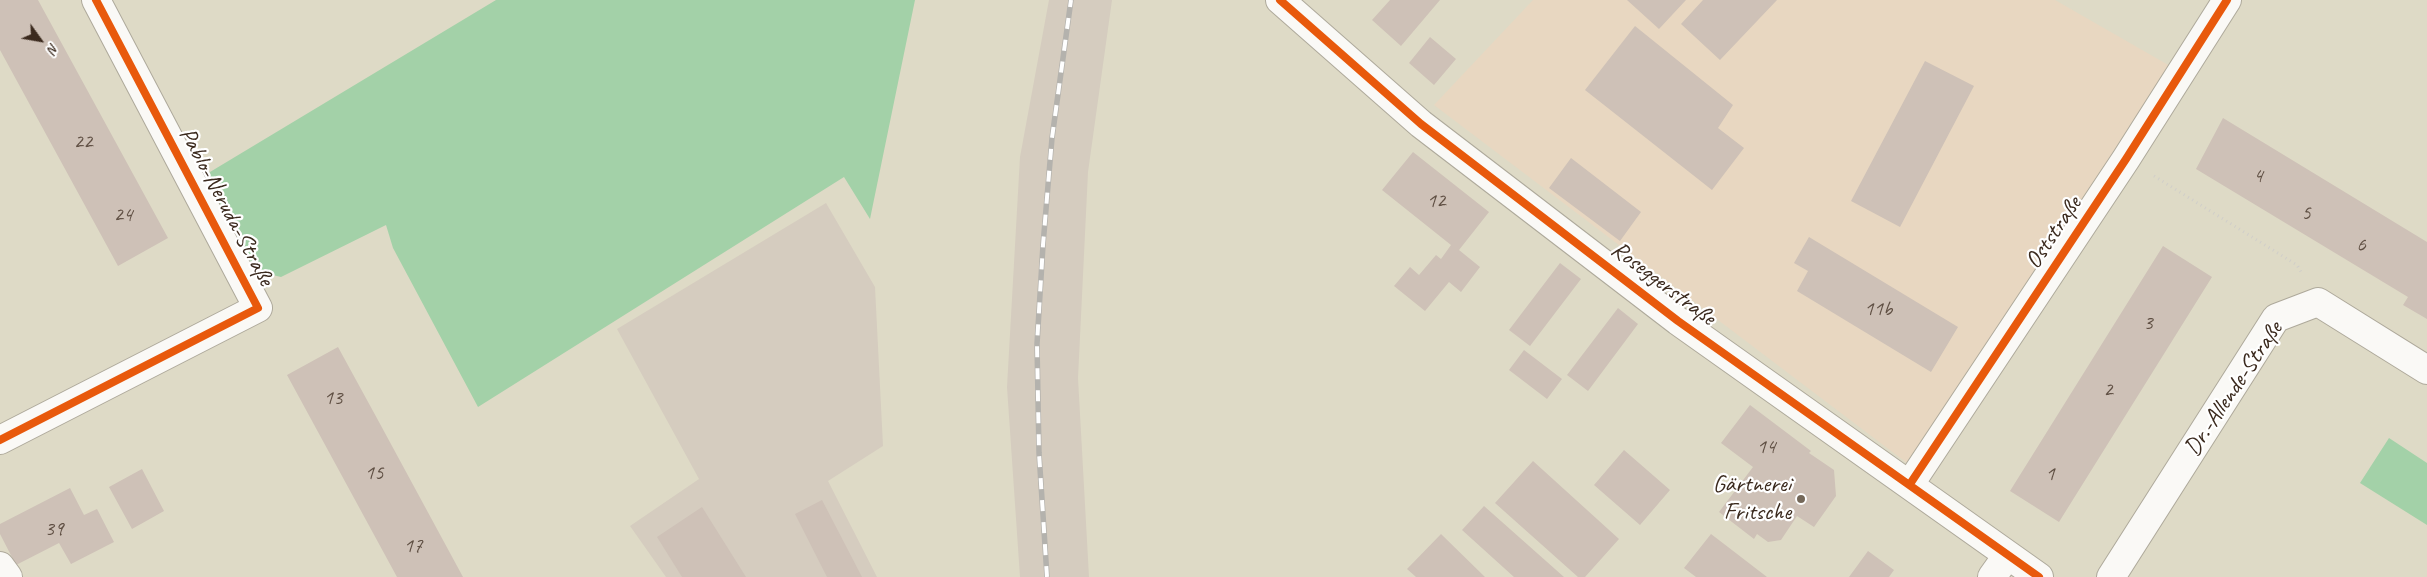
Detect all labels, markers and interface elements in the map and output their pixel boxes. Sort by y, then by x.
north arrow [15,15,65,65]
text: N [44,40,63,56]
street label: Pablo-Neruda-Straße [172,123,280,291]
house number: 22 [74,129,92,155]
house number: 4 [2253,163,2263,189]
house number: 12 [1427,188,1445,214]
street label: Oststraße [2019,191,2089,275]
house number: 5 [2301,200,2311,226]
house number: 24 [114,202,132,228]
house number: 6 [2356,232,2366,258]
street label: Roseggerstraße [1605,235,1721,333]
house number: 11b [1864,296,1892,322]
house number: 3 [2143,310,2153,336]
street label: Dr.-Allende-Straße [2179,316,2289,462]
house number: 2 [2103,377,2113,403]
house number: 13 [324,385,342,411]
house number: 14 [1757,434,1775,460]
house number: 15 [365,460,383,486]
house number: 1 [2045,461,2055,487]
place label: Gärtnerei Fritsche [1713,471,1791,527]
marker: Gärtnerei Fritsche [1795,493,1807,505]
house number: 39 [45,516,63,542]
house number: 17 [404,533,422,559]

